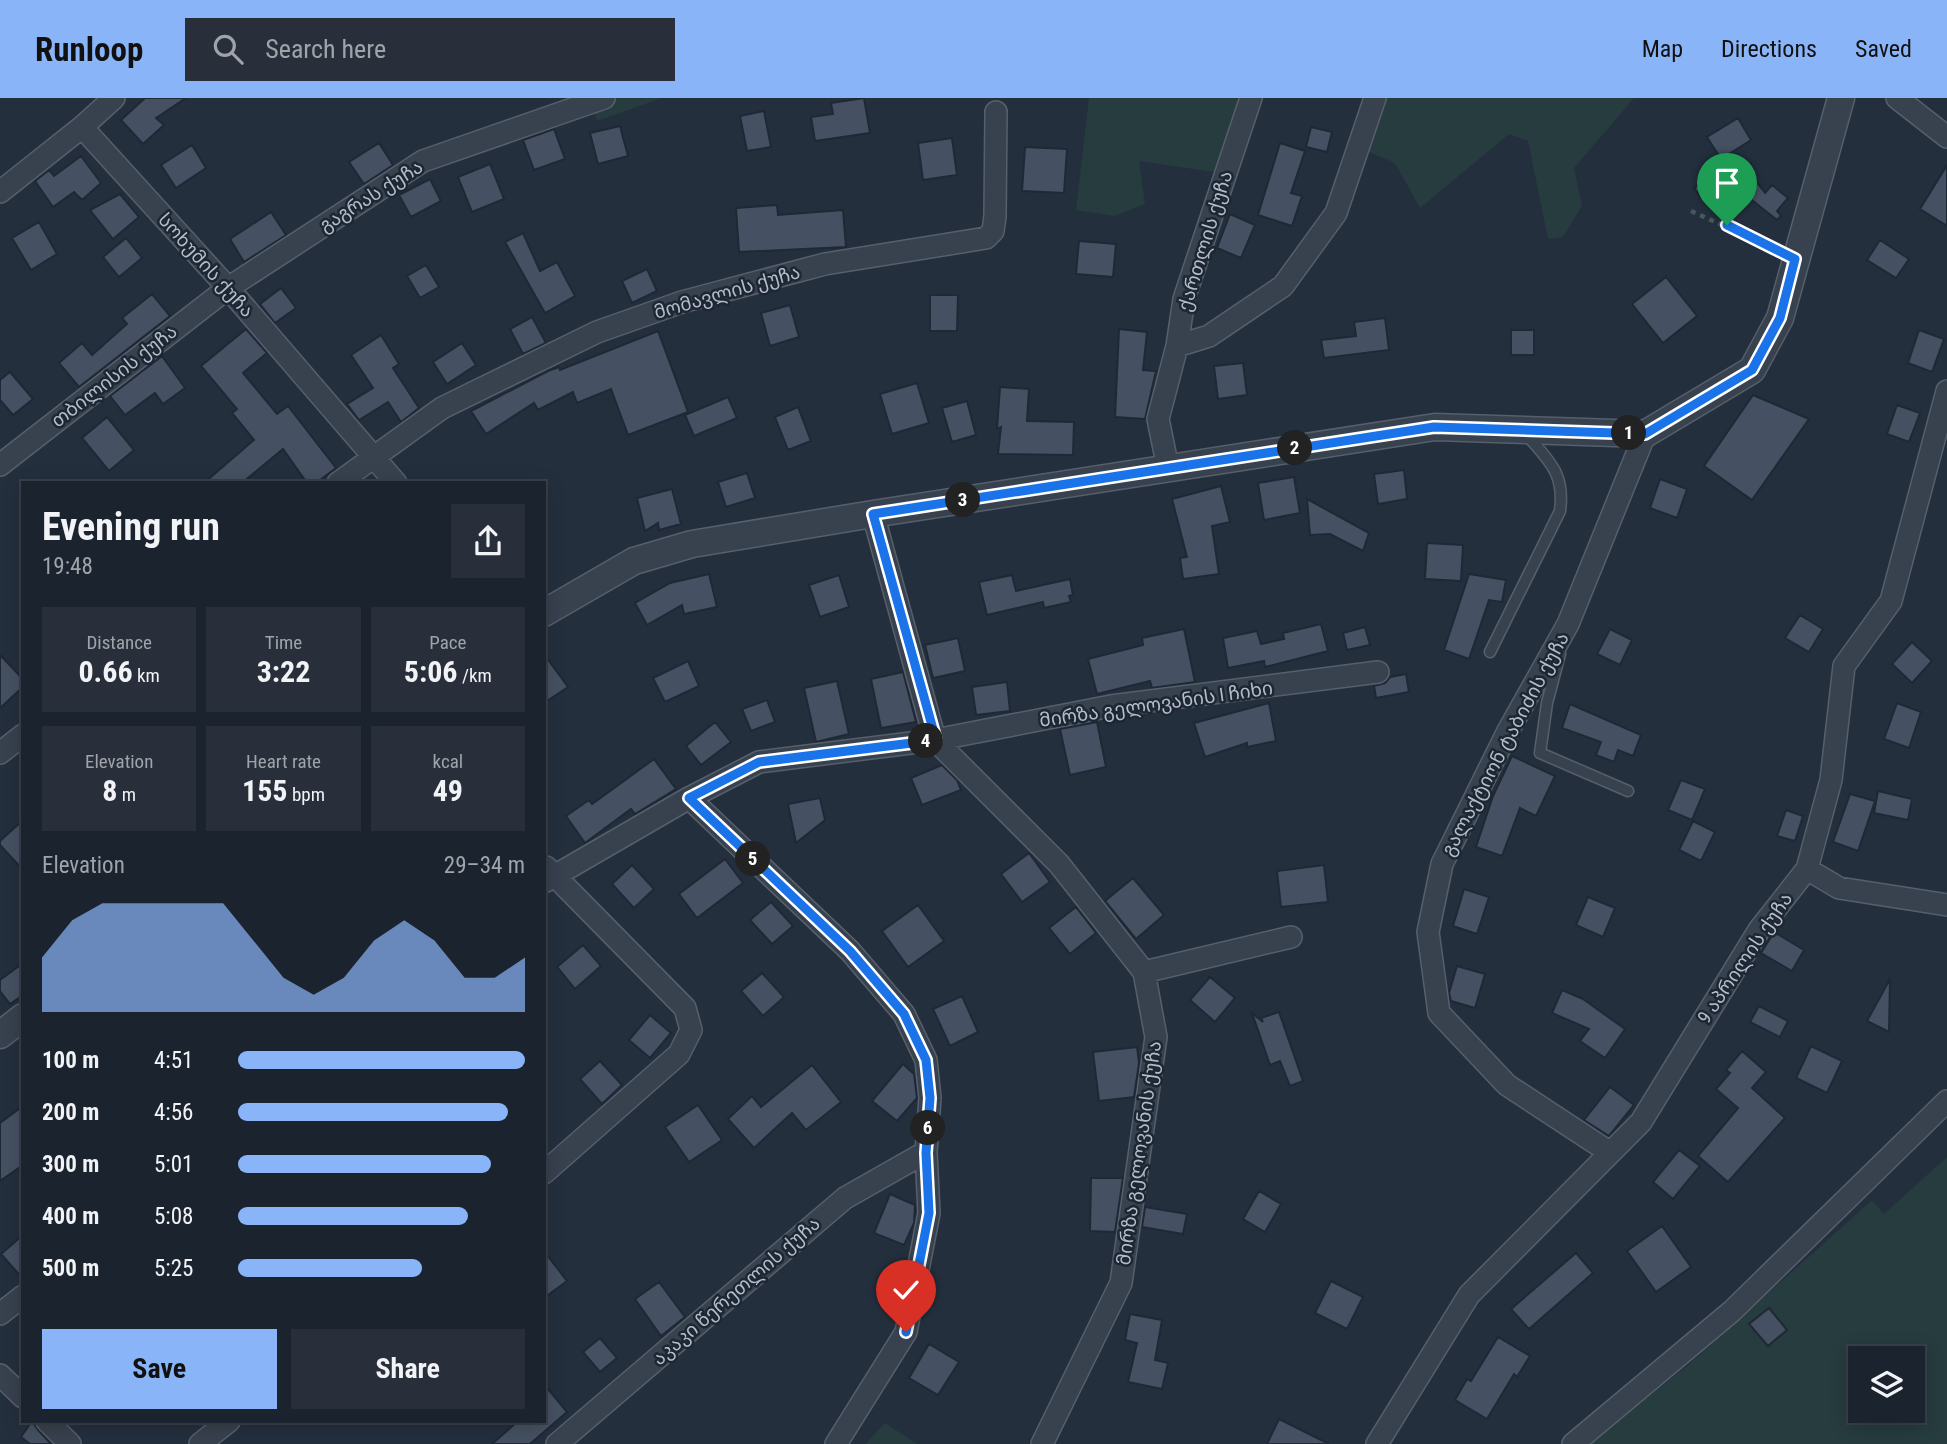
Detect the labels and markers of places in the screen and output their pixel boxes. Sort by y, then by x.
pin [1697,153,1757,225]
pin: 1 [1612,416,1646,450]
pin: 2 [1278,430,1312,466]
pin: 3 [946,482,981,518]
pin: 4 [908,724,944,758]
pin: 5 [736,842,770,876]
pin: 6 [911,1110,946,1146]
pin [876,1260,936,1332]

